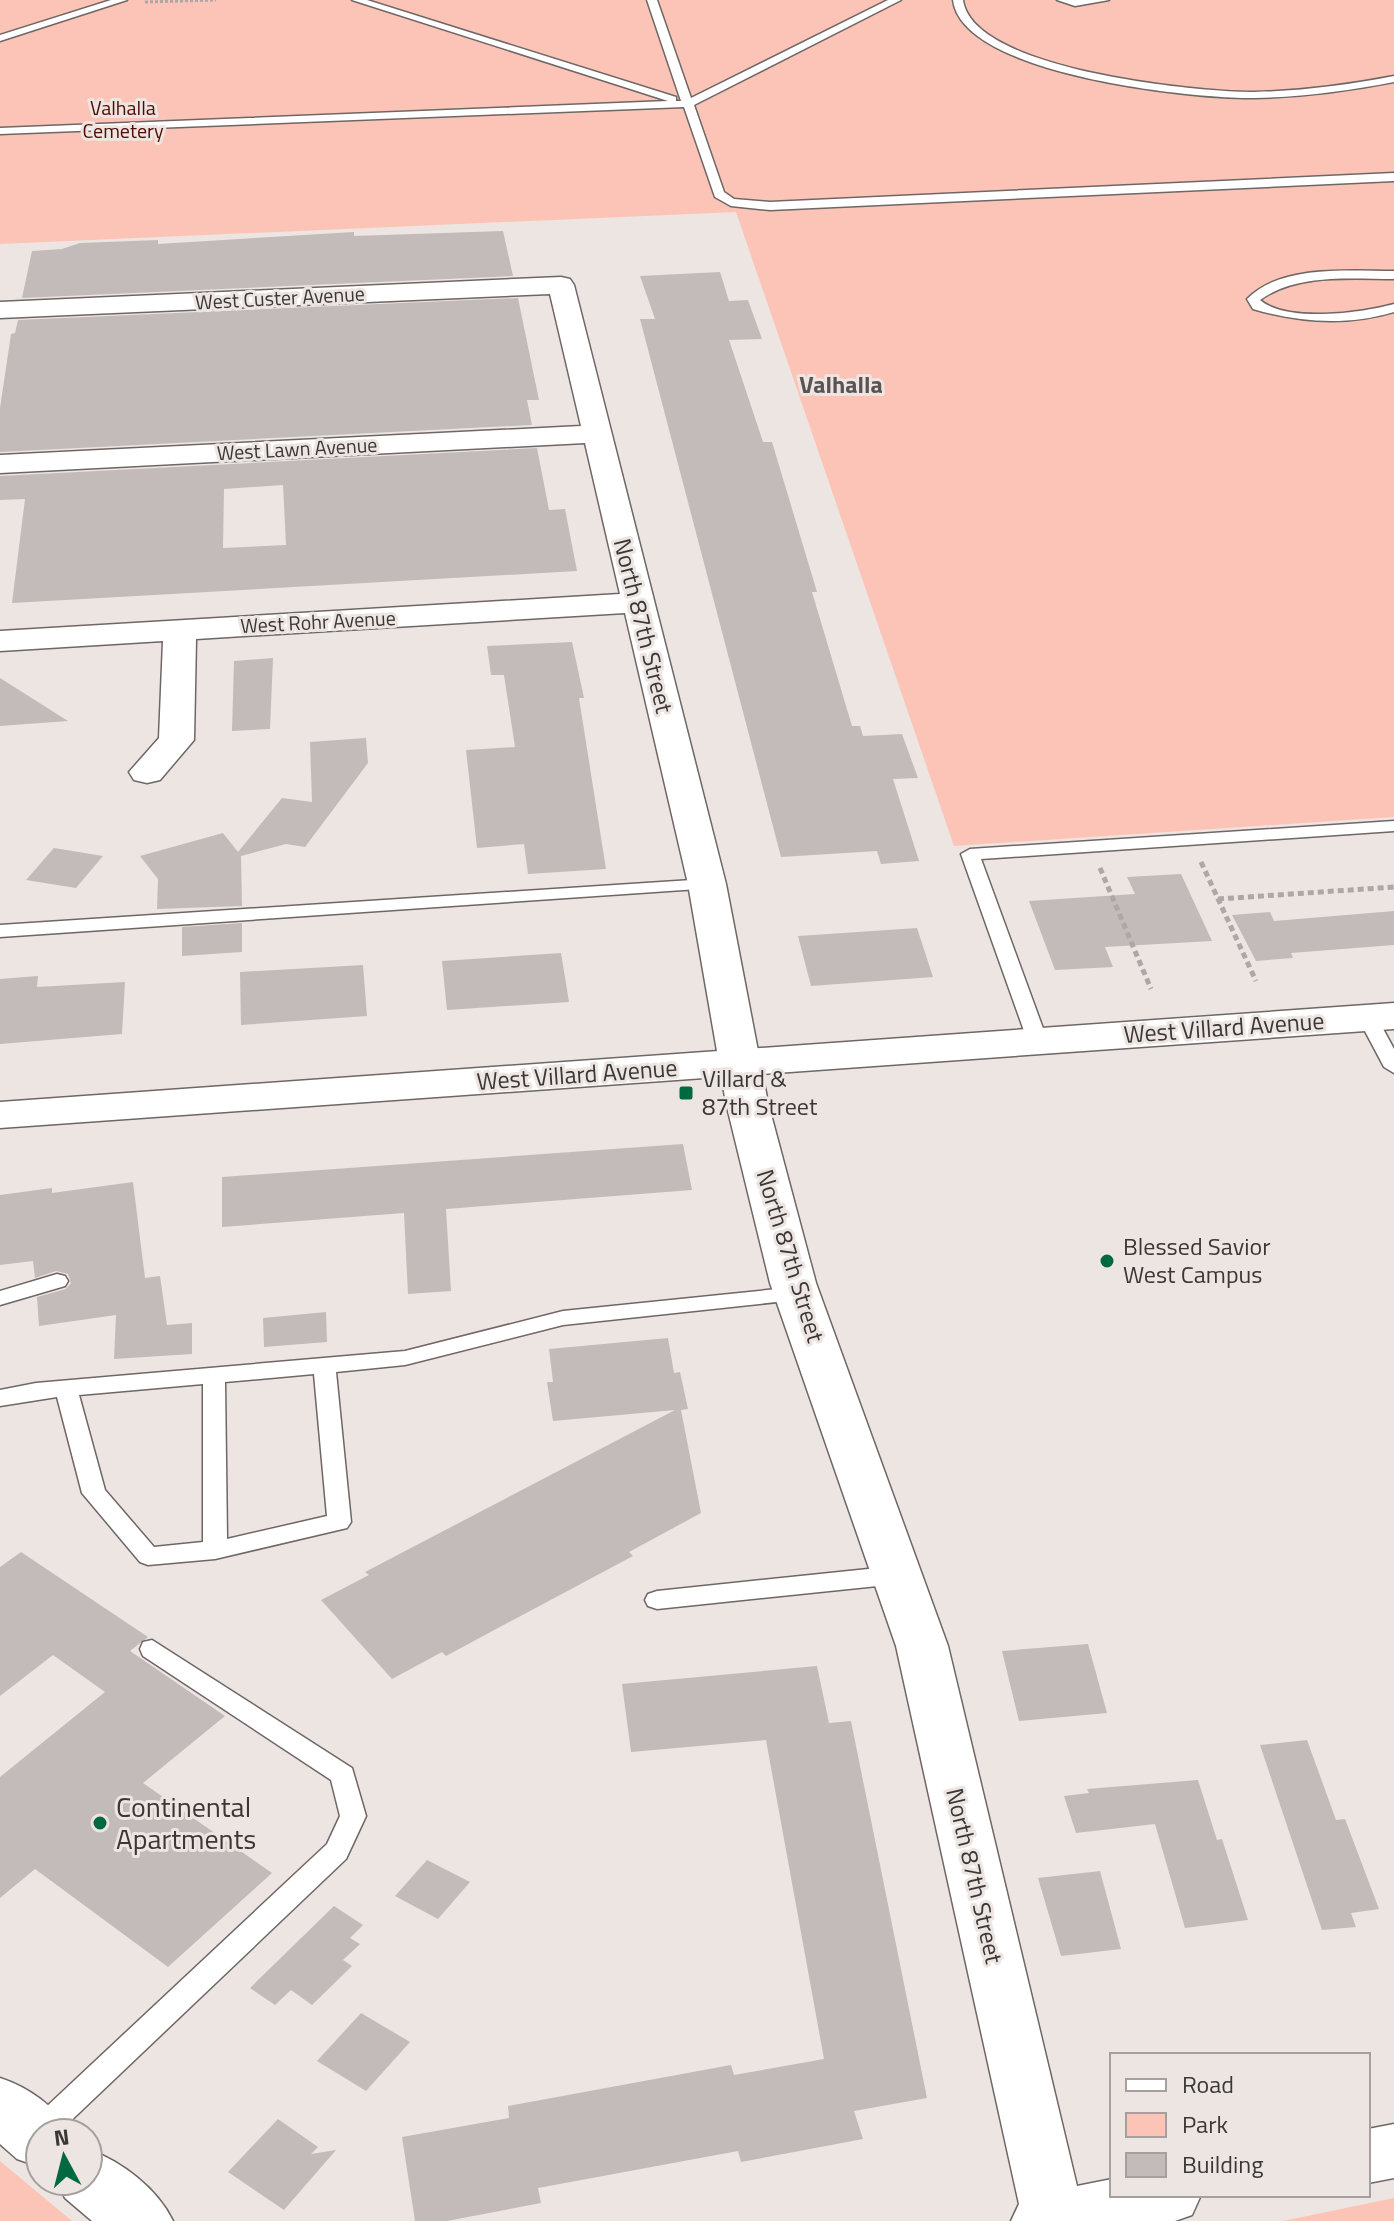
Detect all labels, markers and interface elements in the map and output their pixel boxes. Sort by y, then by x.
park label: Valhalla Cemetery [82,92,164,146]
street label: West Custer Avenue [194,278,366,317]
district label: Valhalla [799,366,883,402]
street label: West Lawn Avenue [216,429,378,468]
street label: North 87th Street [605,535,683,718]
street label: West Rohr Avenue [240,602,396,641]
street label: West Villard Avenue [1122,1002,1326,1052]
street label: West Villard Avenue [475,1049,679,1099]
place label: Villard & 87th Street [702,1060,818,1124]
marker: Villard & 87th Street [677,1084,695,1102]
street label: North 87th Street [748,1165,835,1347]
place label: Blessed Savior West Campus [1123,1228,1271,1292]
marker: Blessed Savior West Campus [1098,1252,1116,1270]
place label: Continental Apartments [116,1785,256,1860]
street label: North 87th Street [937,1785,1013,1968]
marker: Continental Apartments [91,1814,109,1832]
legend [1110,2053,1370,2197]
text: Road [1182,2066,1234,2102]
text: Park [1182,2106,1228,2142]
north arrow [24,2117,104,2197]
text: N [52,2119,71,2155]
text: Building [1182,2146,1264,2182]

